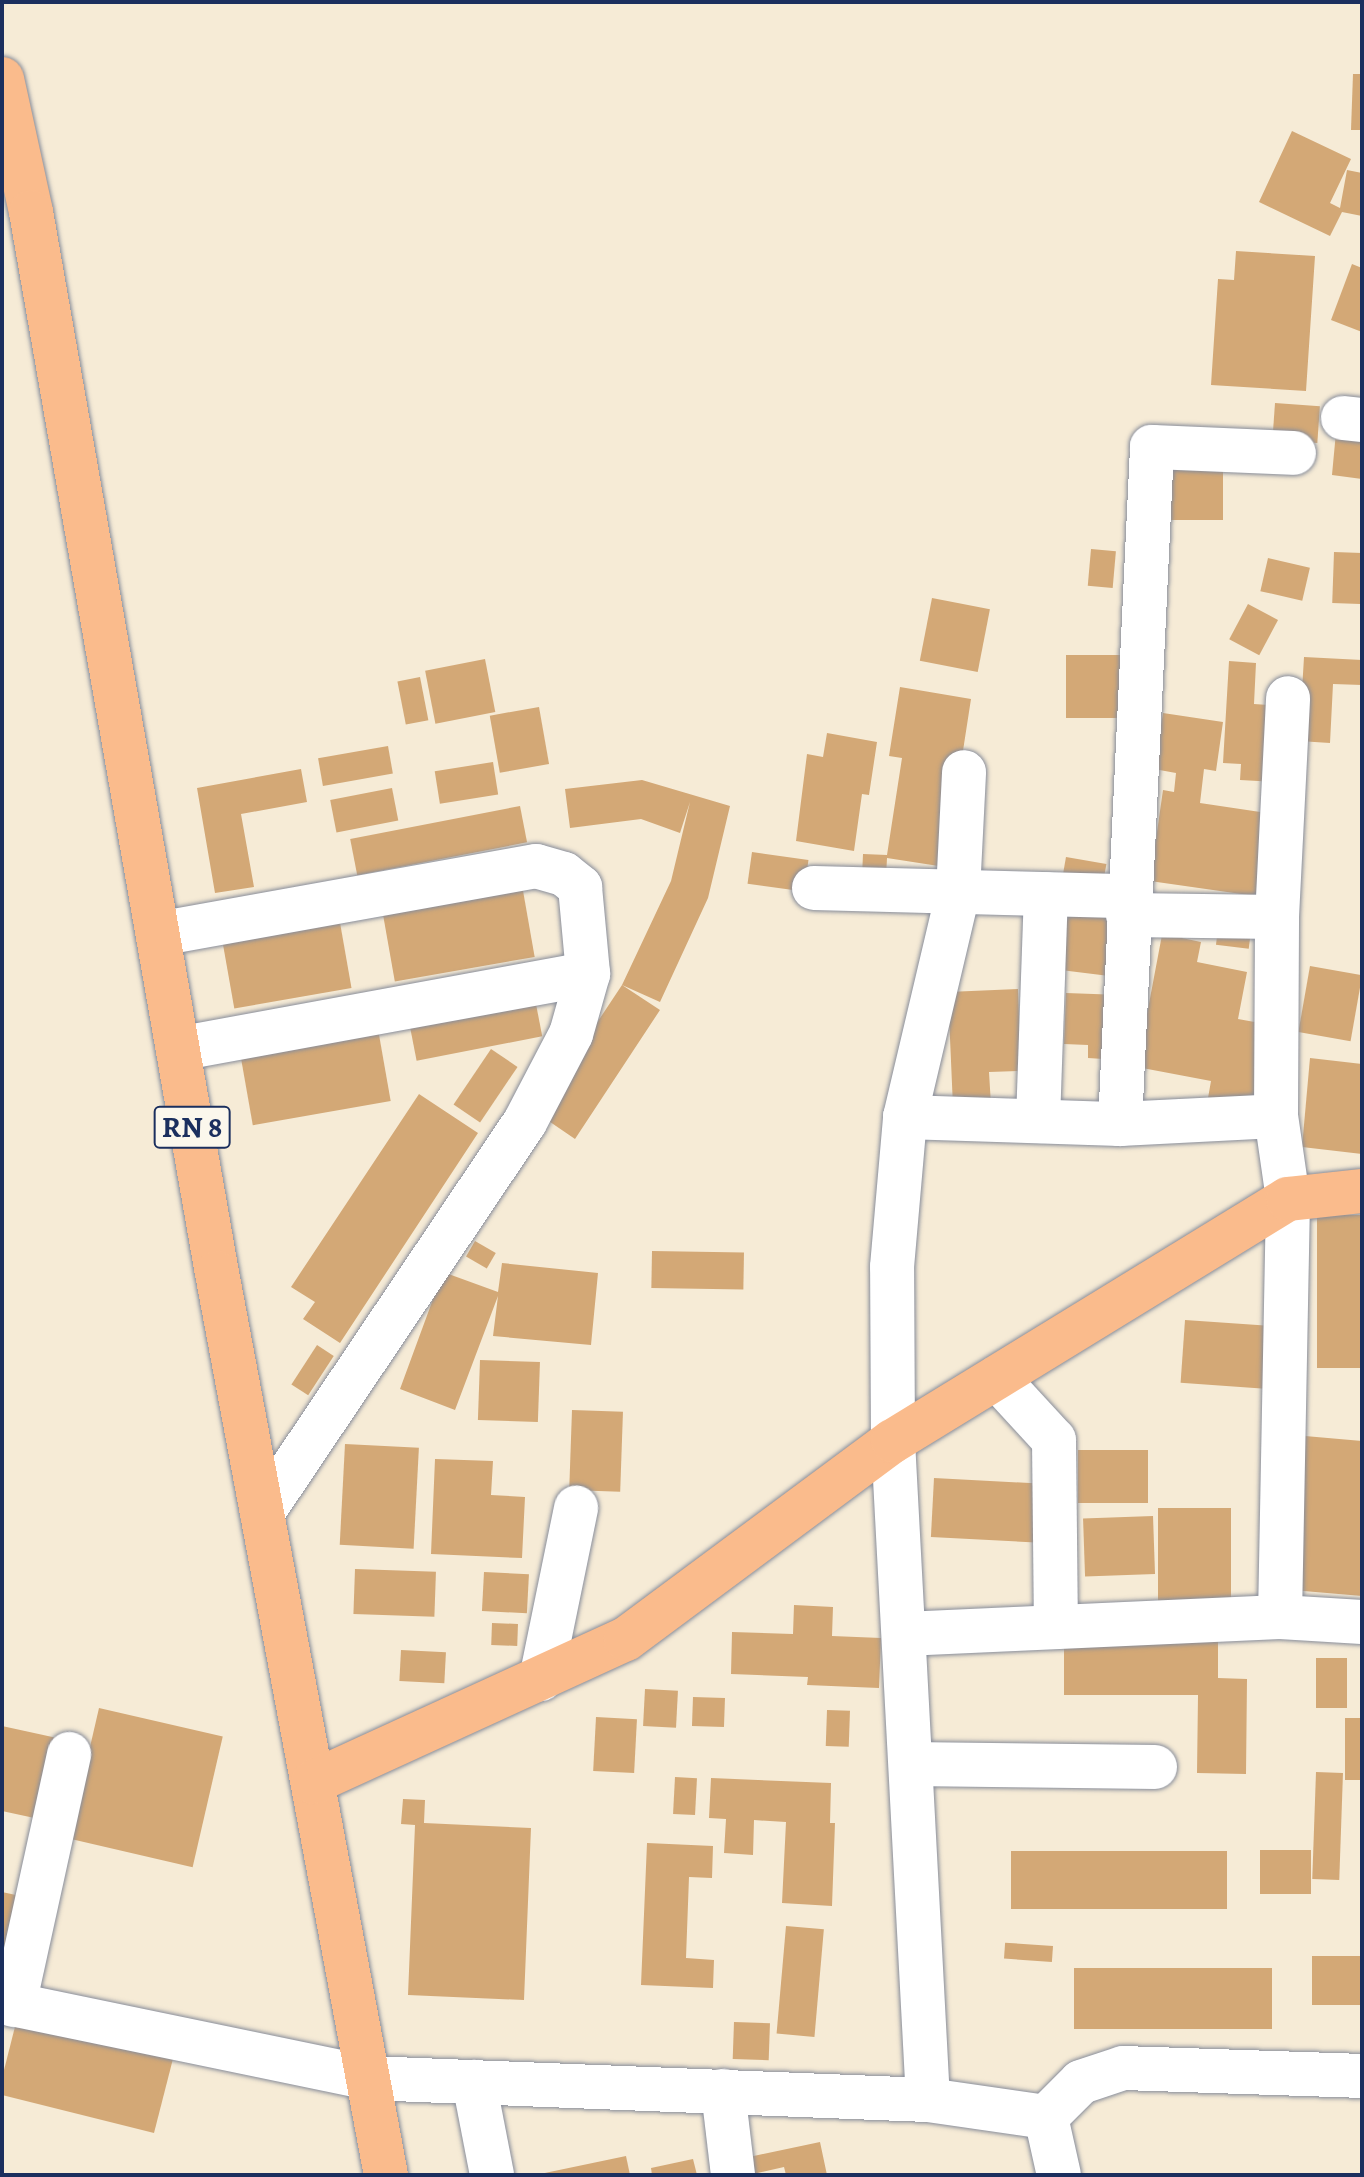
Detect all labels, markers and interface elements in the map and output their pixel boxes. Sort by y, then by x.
road number: RN 8 [152,1101,232,1153]

